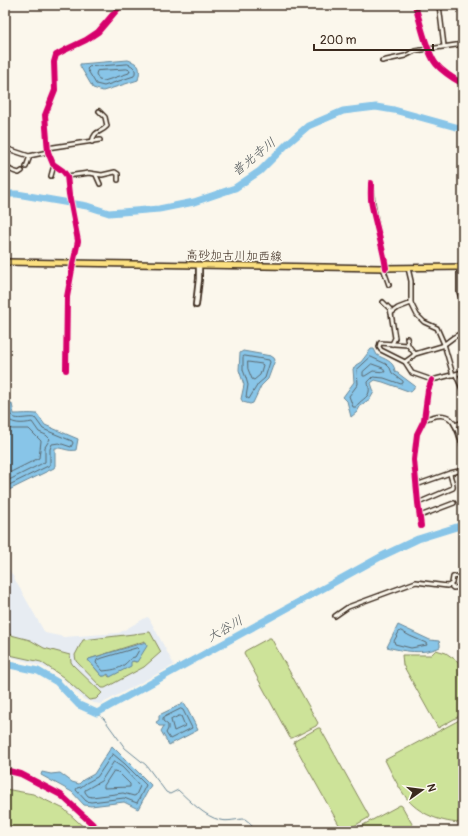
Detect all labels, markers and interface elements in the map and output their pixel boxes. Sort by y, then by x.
scale bar [314,26,433,52]
text: 200 m [320,33,357,48]
water label: 普光寺川 [229,134,279,180]
street label: 高砂加古川加西線 [186,248,282,264]
water label: 大谷川 [204,613,246,645]
north arrow [402,770,442,810]
text: N [424,783,439,793]

